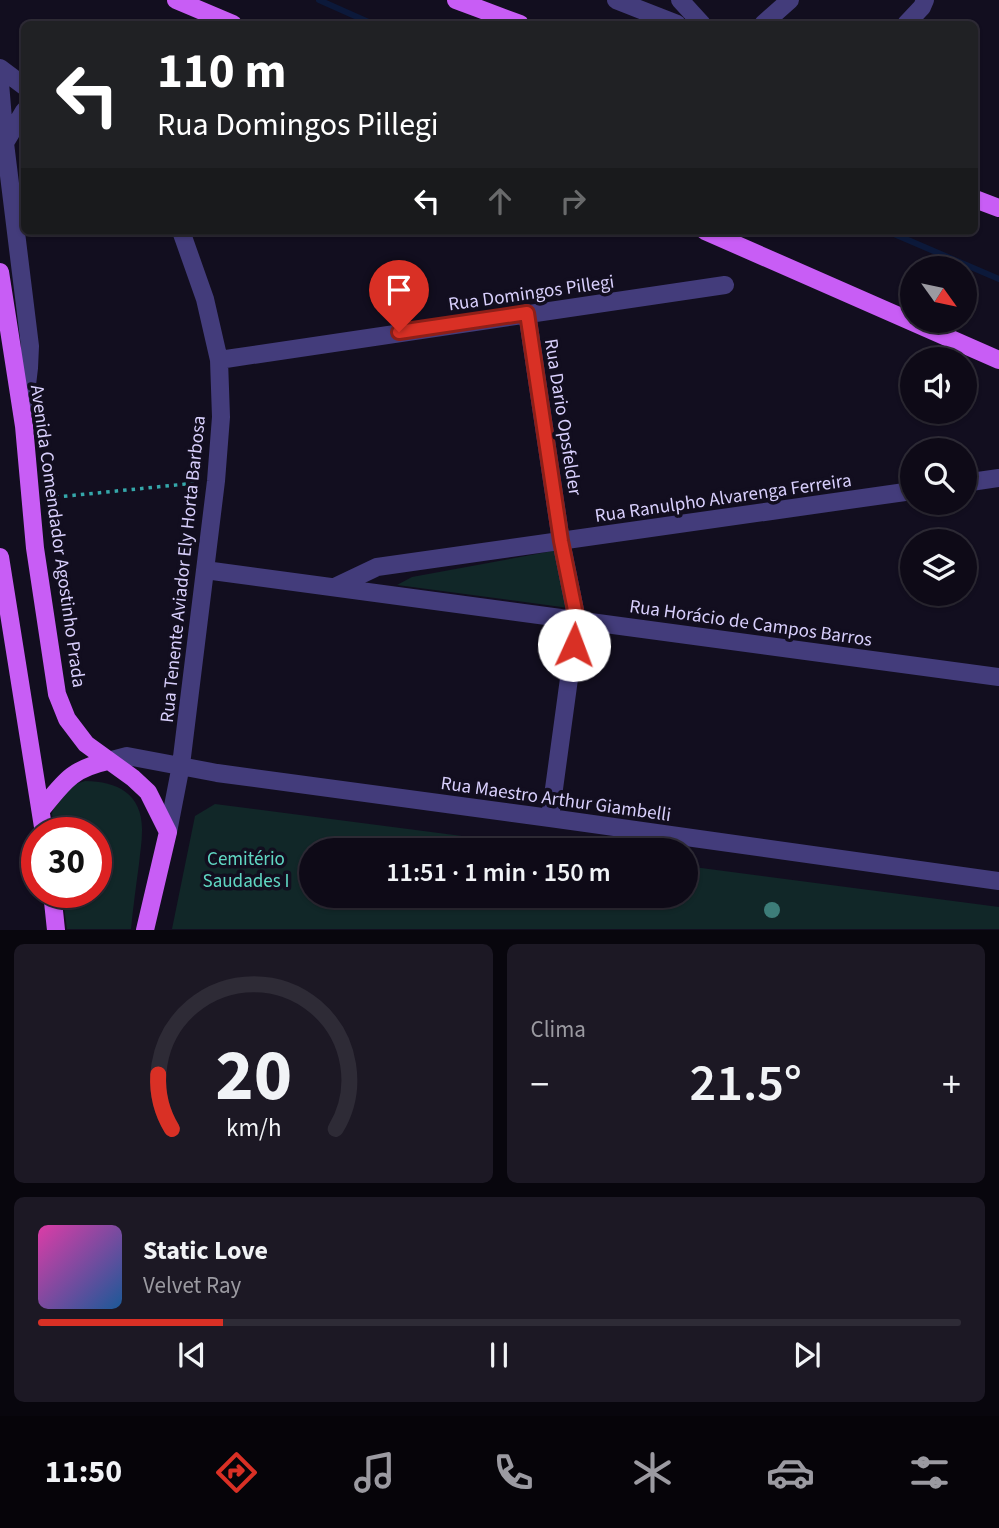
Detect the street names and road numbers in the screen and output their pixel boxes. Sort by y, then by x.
street label: Rua Domingos Pillegi [447,268,616,318]
street label: Rua Dario Opsfelder [537,337,588,498]
street label: Avenida Comendador Agostinho Prada [23,383,92,689]
street label: Rua Tenente Aviador Ely Horta Barbosa [154,414,213,724]
street label: Rua Ranulpho Alvarenga Ferreira [593,467,853,530]
street label: Rua Horácio de Campos Barros [628,593,874,654]
street label: Rua Maestro Arthur Giambelli [439,770,673,829]

